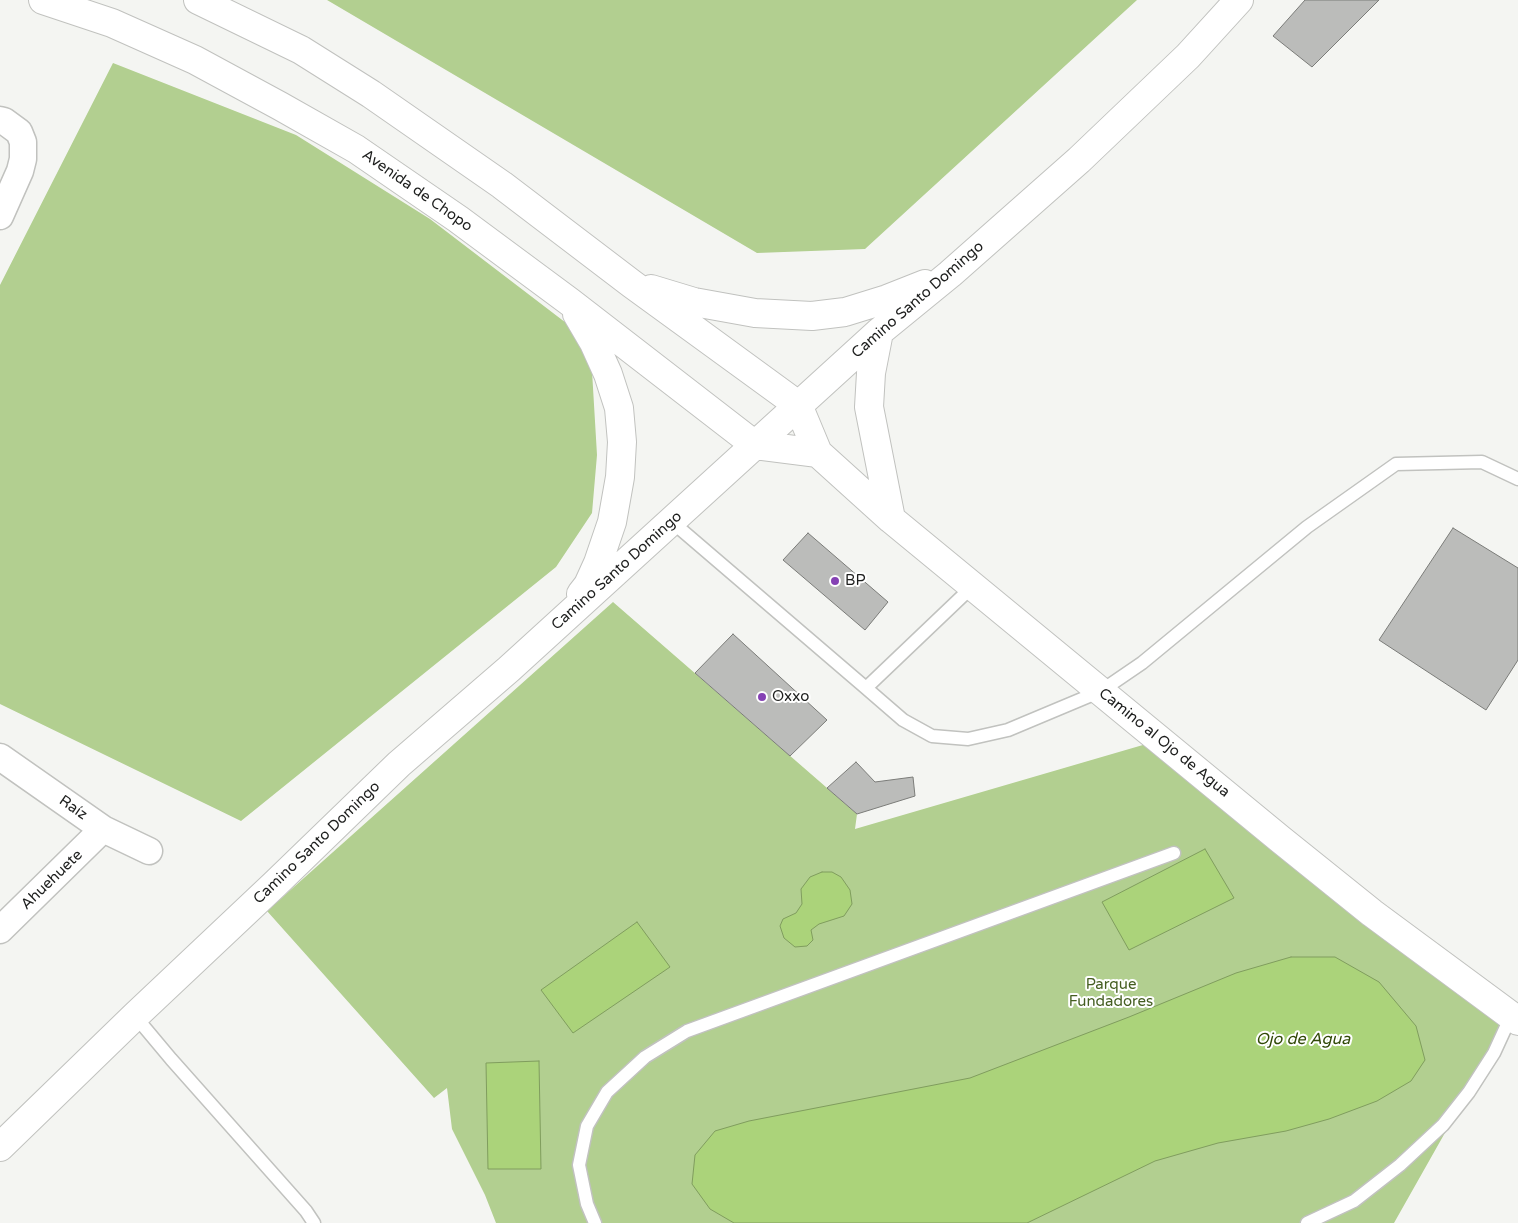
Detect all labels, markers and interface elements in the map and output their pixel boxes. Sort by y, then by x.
street label: Avenida de Chopo [358,146,476,236]
street label: Camino Santo Domingo [848,238,988,362]
street label: Camino Santo Domingo [548,508,686,634]
place label: BP [845,572,865,590]
marker: BP [829,575,841,587]
street label: Camino al Ojo de Agua [1095,685,1233,801]
place label: Oxxo [772,688,809,706]
marker: Oxxo [756,691,768,703]
street label: Camino Santo Domingo [250,778,384,908]
street label: Raíz [55,792,91,824]
street label: Ahuehuete [17,846,87,914]
park label: Parque Fundadores [1069,976,1153,1011]
water label: Ojo de Agua [1256,1030,1350,1050]

